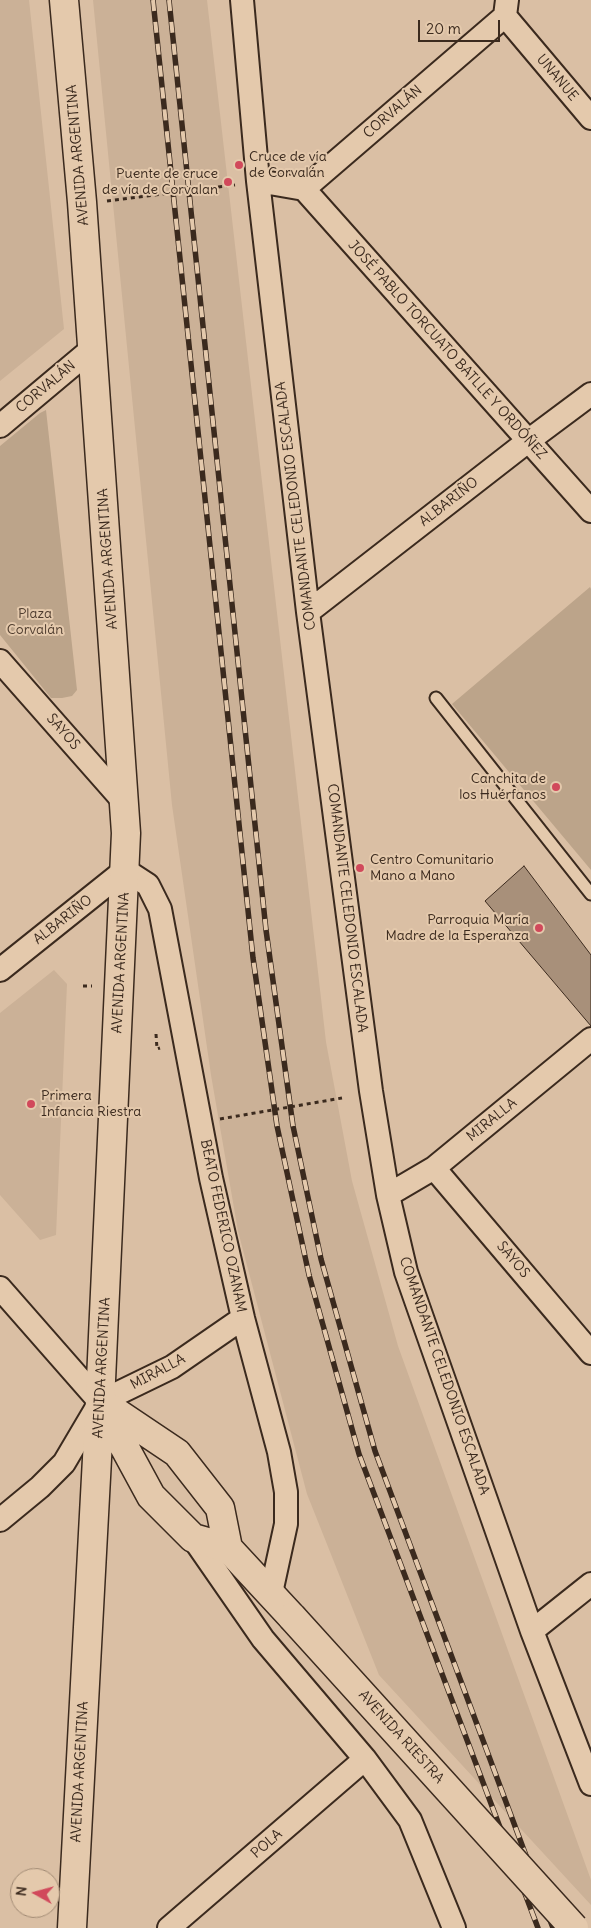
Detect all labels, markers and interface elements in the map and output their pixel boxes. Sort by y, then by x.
scale bar [421,10,504,42]
text: 20 m [426,19,461,38]
street label: UNANUE [533,51,581,105]
street label: CORVALÁN [360,82,426,142]
street label: AVENIDA ARGENTINA [63,84,93,226]
place label: Cruce de vía de Corvalán [249,149,327,182]
marker: Cruce de vía de Corvalán [233,159,245,171]
place label: Puente de cruce de vía de Corvalan [102,166,218,198]
marker: Puente de cruce de vía de Corvalan [222,176,234,188]
street label: JOSÉ PABLO TORCUATO BATLLE Y ORDÓÑEZ [344,237,550,463]
street label: CORVALÁN [13,357,79,417]
street label: COMANDANTE CELEDONIO ESCALADA [272,381,320,631]
street label: ALBARIÑO [416,474,482,530]
street label: AVENIDA ARGENTINA [95,488,121,630]
park label: Plaza Corvalán [7,606,63,638]
street label: SAYOS [43,711,83,753]
place label: Canchita de los Huérfanos [459,771,546,804]
marker: Canchita de los Huérfanos [550,781,562,793]
street label: COMANDANTE CELEDONIO ESCALADA [323,783,371,1033]
place label: Centro Comunitario Mano a Mano [370,852,494,884]
marker: Centro Comunitario Mano a Mano [354,862,366,874]
street label: ALBARIÑO [30,892,96,948]
street label: AVENIDA ARGENTINA [109,892,133,1034]
place label: Parroquia María Madre de la Esperanza [386,912,529,944]
marker: Parroquia María Madre de la Esperanza [533,922,545,934]
place label: Primera Infancia Riestra [41,1088,141,1120]
street label: MIRALLA [464,1095,520,1145]
marker: Primera Infancia Riestra [25,1098,37,1110]
street label: BEATO FEDERICO OZANAM [196,1138,250,1314]
street label: SAYOS [493,1238,533,1282]
street label: COMANDANTE CELEDONIO ESCALADA [395,1255,493,1497]
street label: AVENIDA ARGENTINA [90,1297,114,1439]
street label: MIRALLA [128,1351,188,1393]
street label: AVENIDA RIESTRA [355,1687,447,1787]
street label: AVENIDA ARGENTINA [68,1701,92,1843]
street label: POLA [248,1826,286,1862]
north arrow [10,1868,60,1918]
text: N [12,1885,31,1897]

